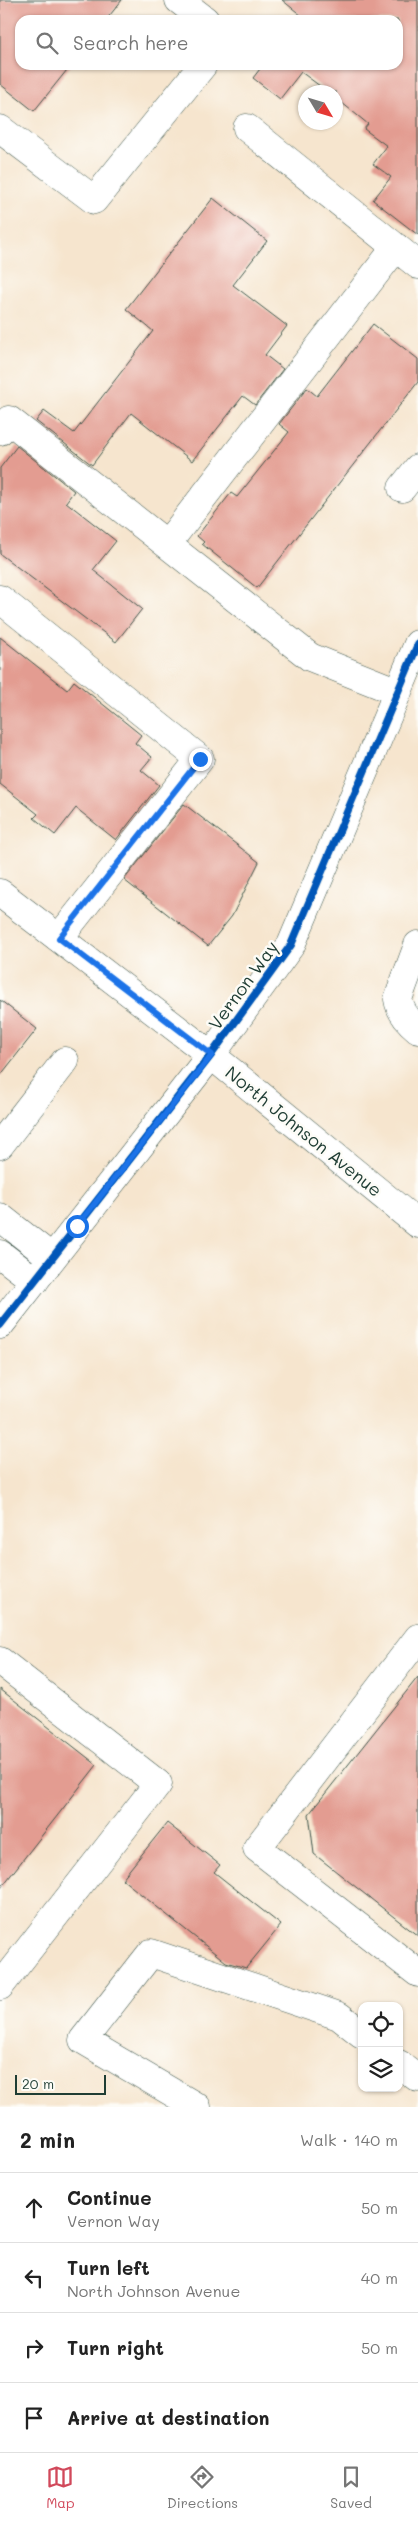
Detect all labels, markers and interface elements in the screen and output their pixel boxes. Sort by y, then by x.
search box [15,15,403,70]
icon: search [33,29,61,57]
text: Search here [73,30,189,55]
north arrow [298,85,343,130]
route end [189,748,212,771]
street label: Vernon Way [203,936,283,1034]
street label: North Johnson Avenue [221,1060,387,1202]
route start [66,1215,89,1238]
map controls [358,2002,403,2092]
button: locate [358,2002,403,2047]
button: layers [358,2047,403,2092]
scale bar [15,2072,106,2095]
text: 20 m [22,2074,54,2093]
text: 2 min [20,2126,75,2153]
text: Walk · 140 m [300,2129,398,2150]
text: Continue [67,2185,152,2210]
icon: ahead [20,2194,48,2222]
text: 50 m [361,2197,398,2218]
text: Vernon Way [67,2210,160,2231]
text: Turn left [67,2255,150,2280]
icon: left [20,2264,48,2292]
text: 40 m [361,2267,398,2288]
text: North Johnson Avenue [67,2280,240,2301]
icon: right [20,2334,48,2362]
text: Turn right [67,2335,164,2360]
text: 50 m [361,2337,398,2358]
icon: arrive [20,2404,48,2432]
text: Arrive at destination [67,2405,270,2430]
tab: Map [46,2463,75,2512]
tab: Directions [167,2463,238,2512]
tab: Saved [330,2463,372,2512]

